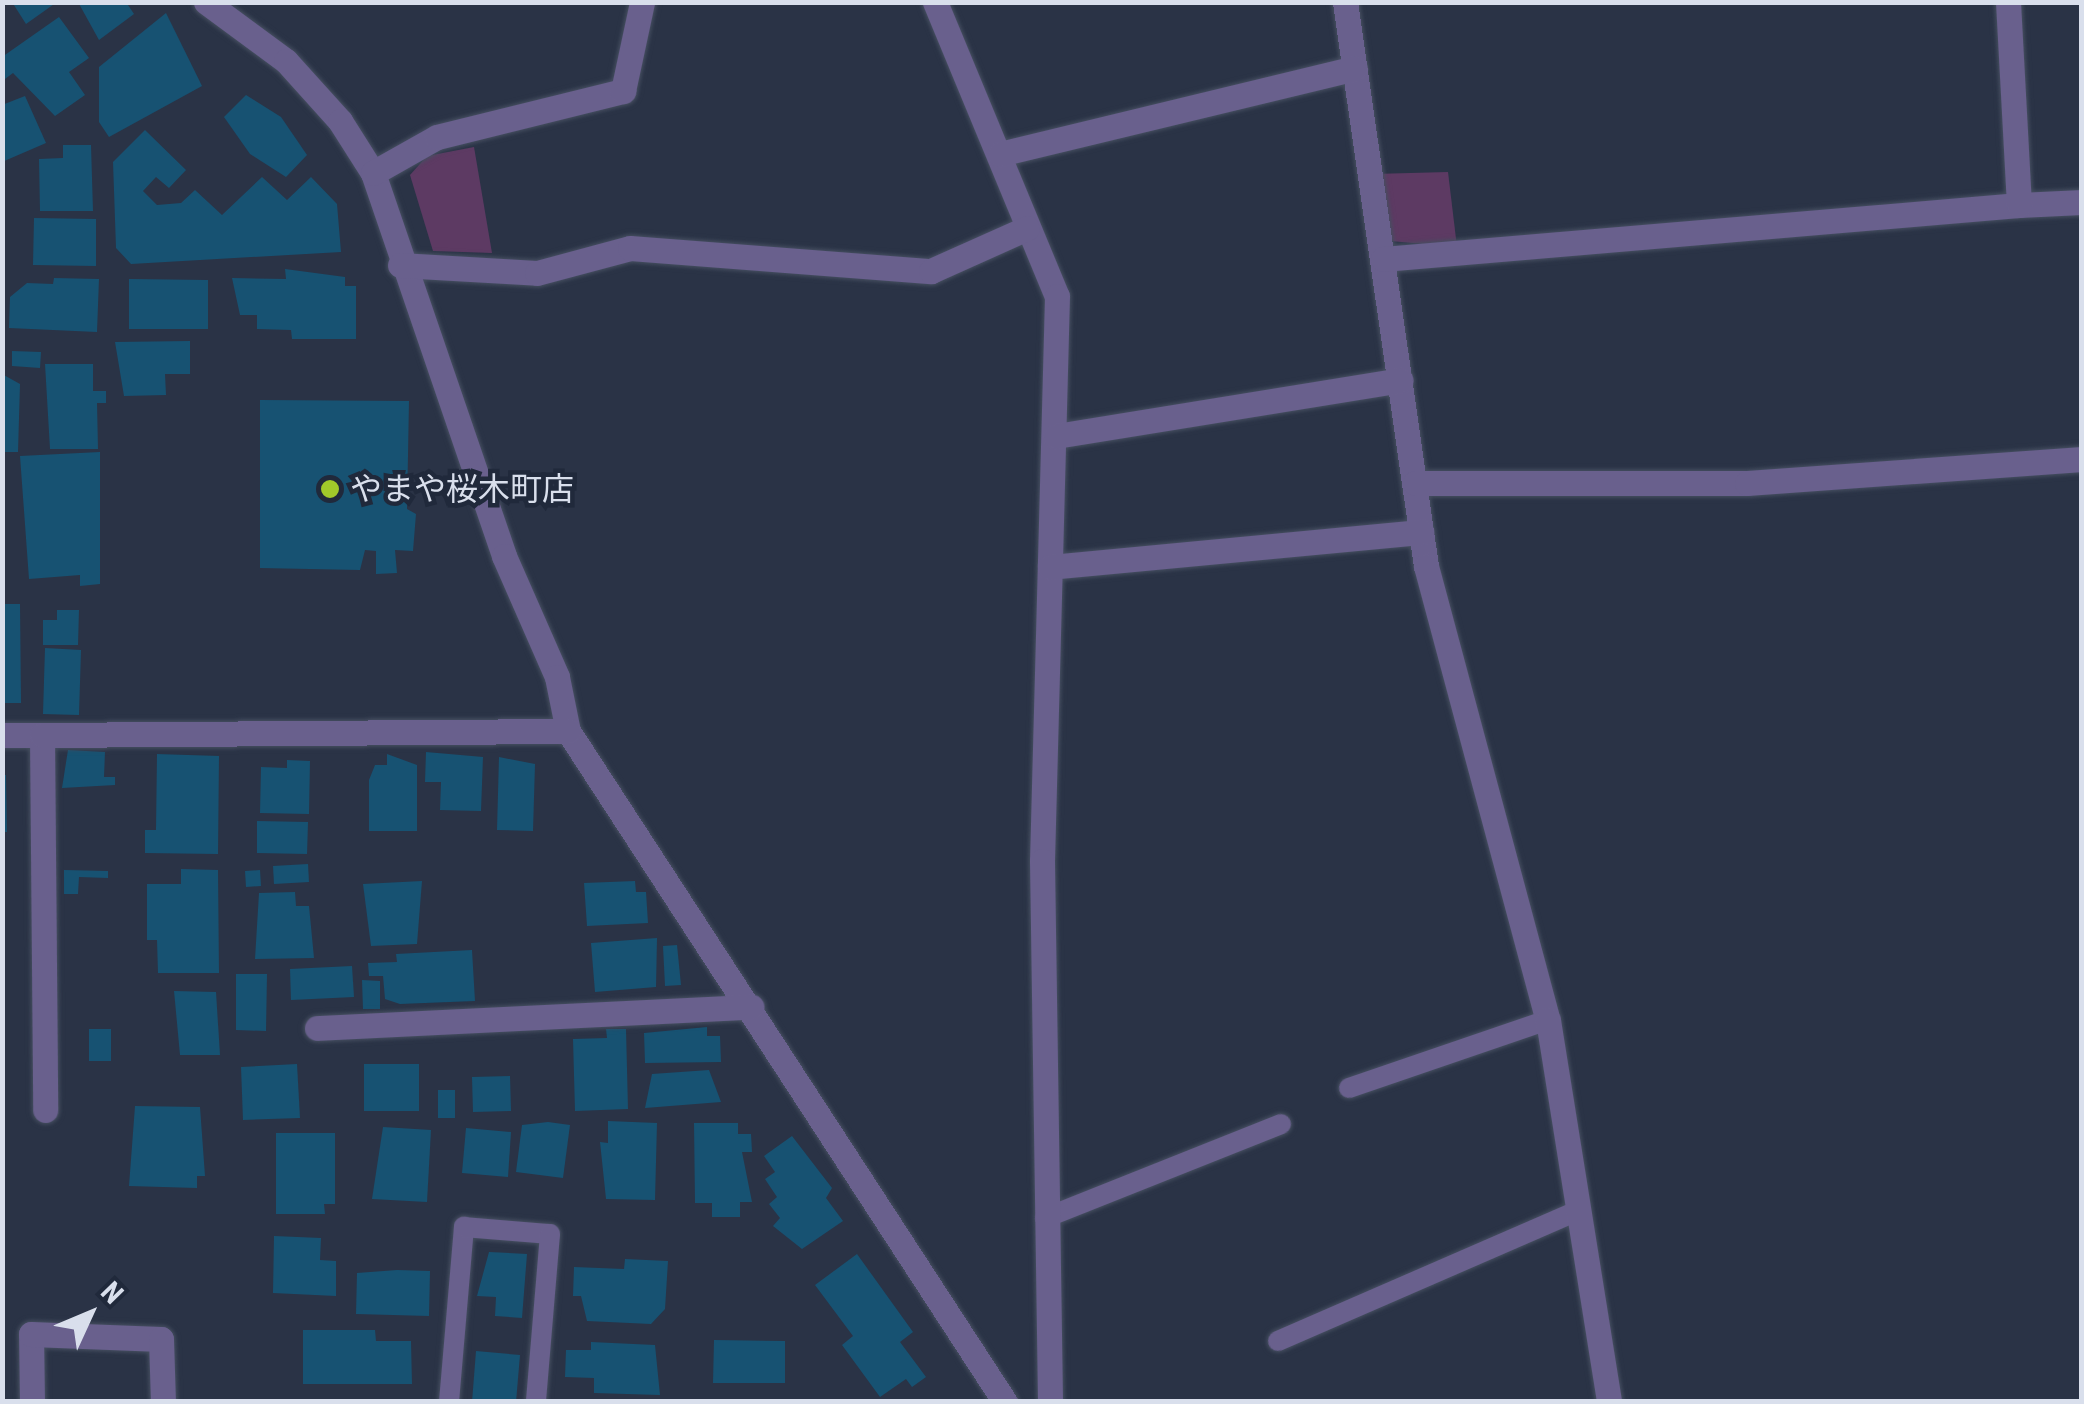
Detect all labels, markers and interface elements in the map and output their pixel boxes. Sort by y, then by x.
place label: やまや桜木町店 [350,470,574,508]
marker: やまや桜木町店 [319,478,341,500]
north arrow [40,1264,140,1364]
text: N [94,1275,130,1310]

